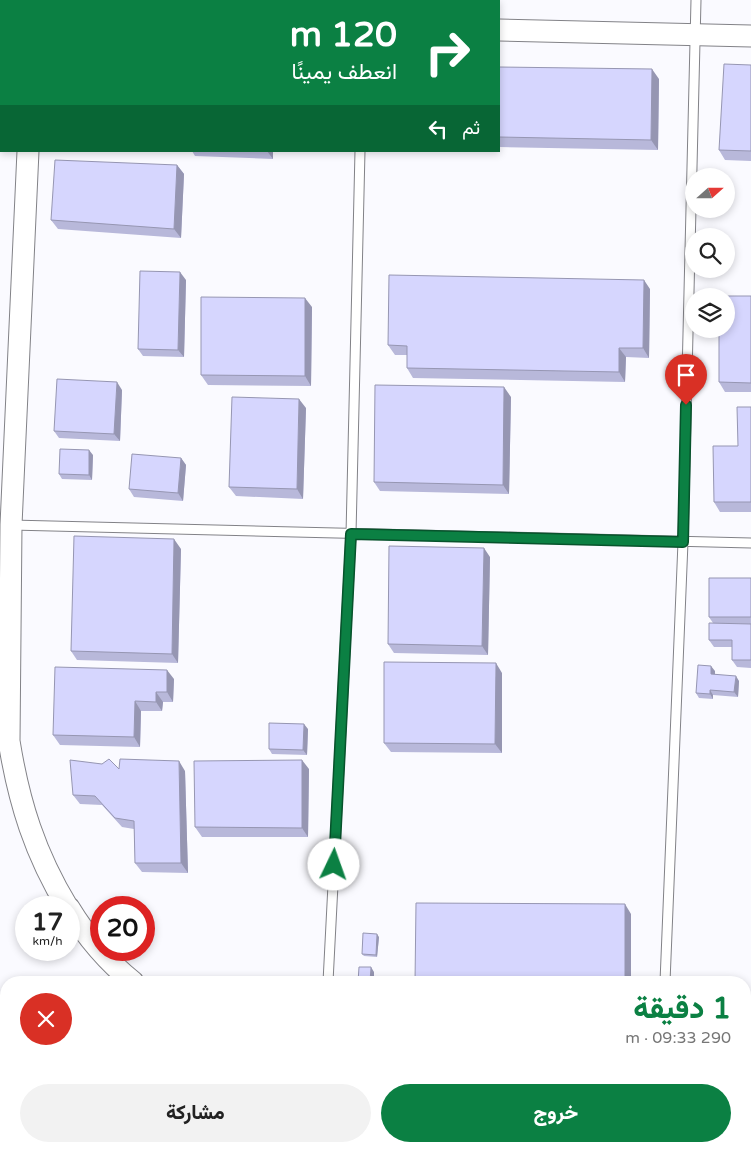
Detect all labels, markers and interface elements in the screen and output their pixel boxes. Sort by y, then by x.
text: 120 m [290,14,397,56]
icon: right [415,20,480,85]
text: انعطف يمينًا [291,59,397,85]
icon: left [424,115,452,143]
text: ثم [462,117,480,139]
north arrow [685,168,735,218]
map controls [685,168,735,338]
button: search [685,228,735,278]
button: layers [685,288,735,338]
pin [665,354,707,405]
icon: arrive [672,361,700,389]
position arrow [307,838,359,890]
speed limit sign: 20 [90,896,155,961]
text: 17 [32,907,63,937]
text: km/h [32,934,63,948]
text: 1 دقيقة [633,990,731,1027]
button: close [20,993,72,1045]
text: 290 m · 09:33 [625,1028,731,1048]
button: مشاركة [20,1084,371,1142]
button: خروج [381,1084,731,1142]

